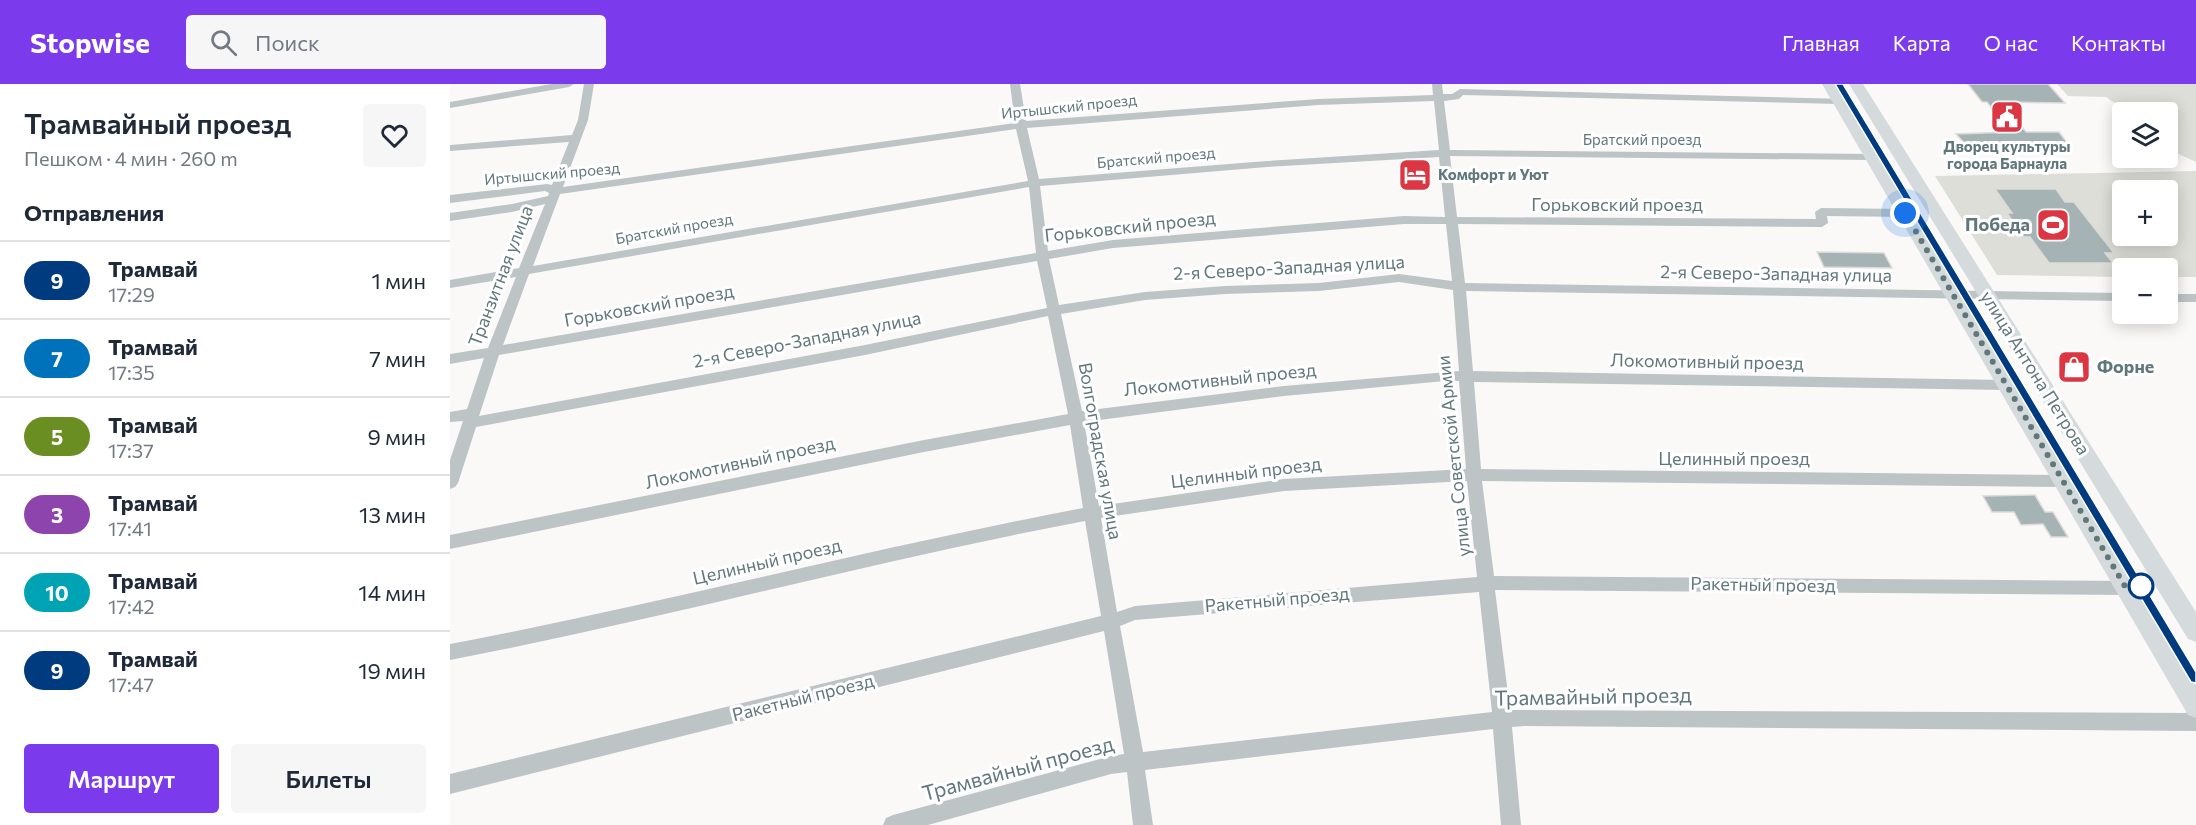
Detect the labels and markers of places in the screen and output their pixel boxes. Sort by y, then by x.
public building icon: Дворец культуры города Барнаула [1989,99,2025,135]
place label: Дворец культуры города Барнаула [1944,137,2070,172]
hotel icon: Комфорт и Уют [1397,157,1433,193]
place label: Комфорт и Уют [1438,165,1549,183]
sports icon: Победа [2035,207,2071,243]
place label: Победа [1965,213,2030,235]
shop icon: Форне [2056,349,2092,385]
place label: Форне [2097,355,2154,377]
unlabelled marker [2128,573,2154,599]

